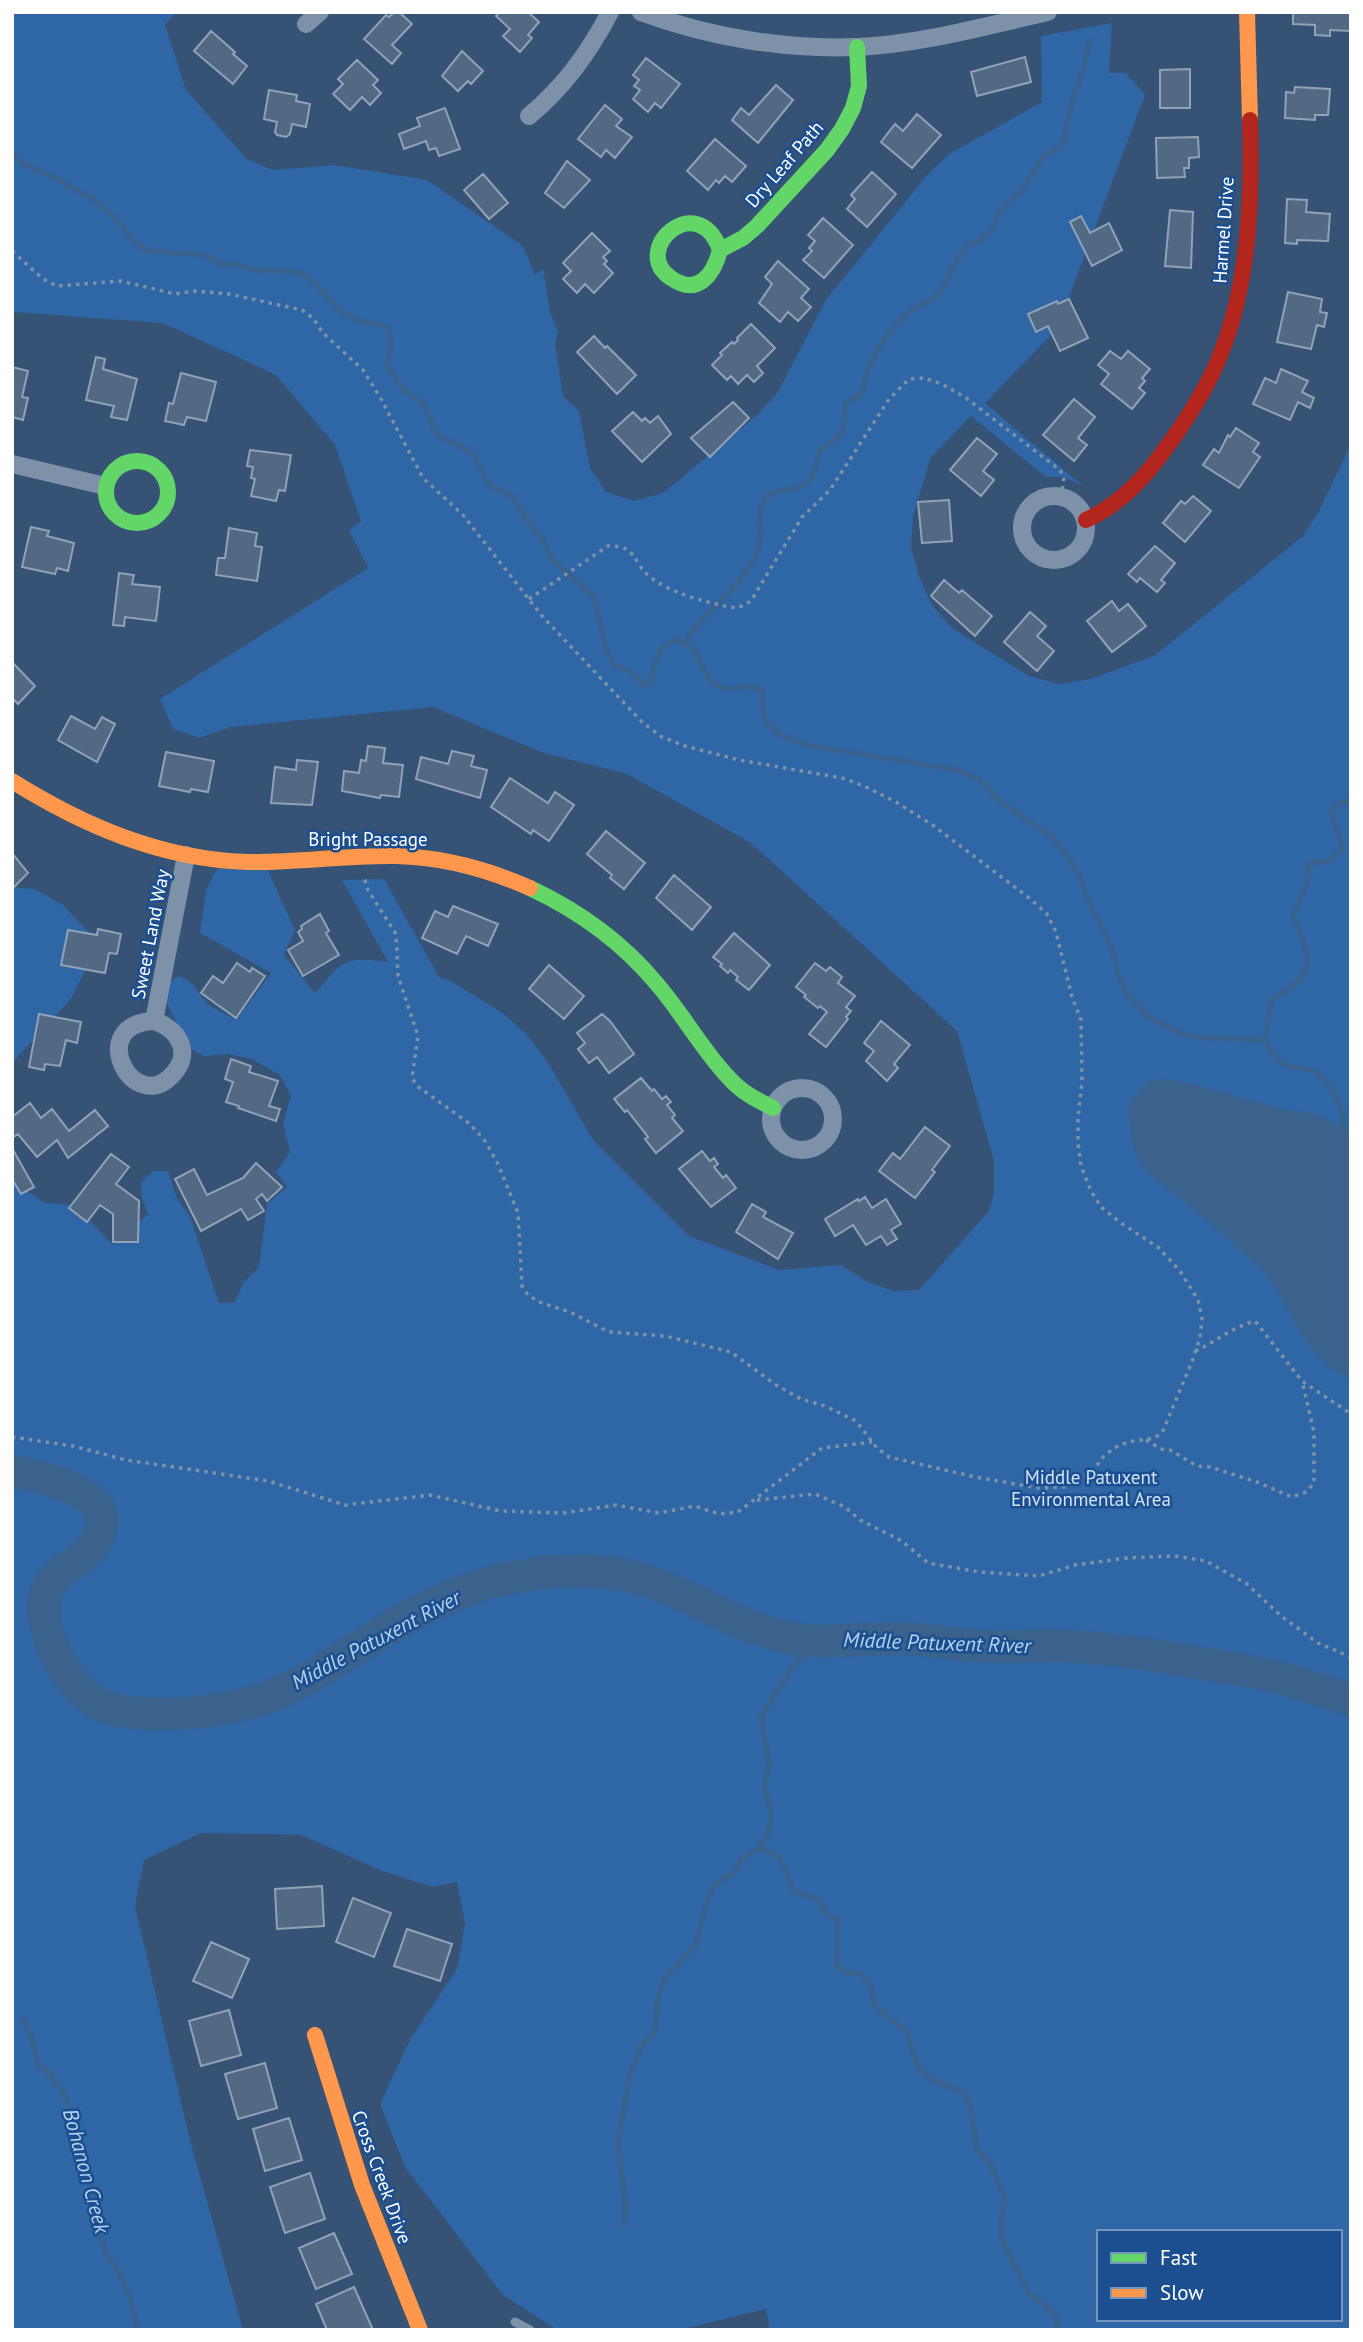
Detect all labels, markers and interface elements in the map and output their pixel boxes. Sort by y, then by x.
street label: Dry Leaf Path [740,116,828,212]
street label: Harmel Drive [1207,176,1239,284]
street label: Bright Passage [308,827,428,851]
street label: Sweet Land Way [126,867,174,1001]
park label: Middle Patuxent Environmental Area [1011,1465,1171,1511]
water label: Middle Patuxent River [287,1583,467,1695]
water label: Middle Patuxent River [843,1626,1033,1659]
water label: Bohanon Creek [57,2106,116,2238]
street label: Cross Creek Drive [347,2107,417,2247]
legend [1097,2230,1342,2321]
text: Fast [1160,2244,1197,2271]
text: Slow [1160,2279,1204,2306]

